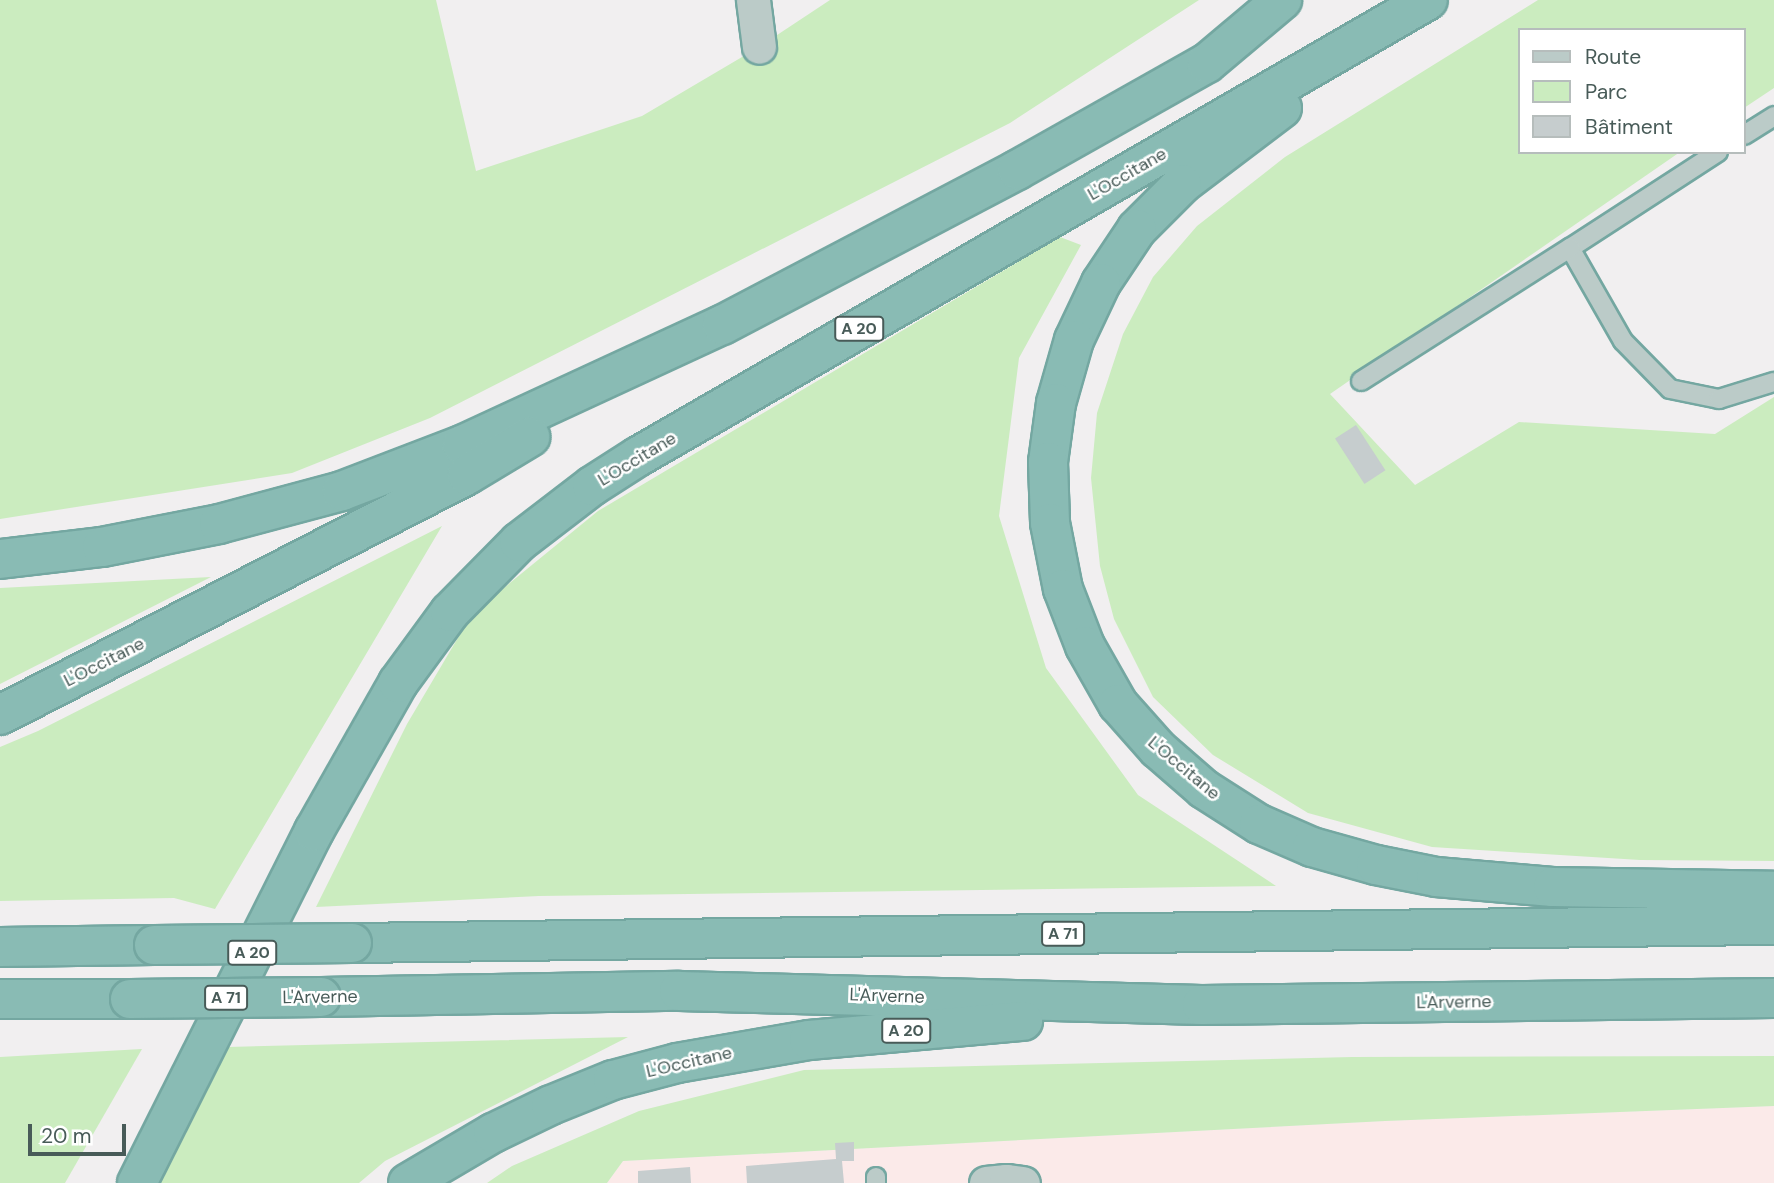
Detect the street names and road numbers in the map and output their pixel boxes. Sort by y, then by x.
street label: L'Occitane [1084,143,1170,205]
road number: A 20 [833,316,885,342]
street label: L'Occitane [594,427,680,491]
street label: L'Occitane [60,633,148,691]
street label: L'Occitane [1144,732,1224,804]
road number: A 71 [1040,922,1086,946]
road number: A 20 [226,940,278,965]
street label: L'Arverne [849,984,925,1008]
road number: A 71 [203,986,249,1010]
street label: L'Arverne [282,986,358,1008]
street label: L'Arverne [1416,991,1492,1013]
road number: A 20 [880,1018,932,1044]
street label: L'Occitane [644,1042,734,1082]

